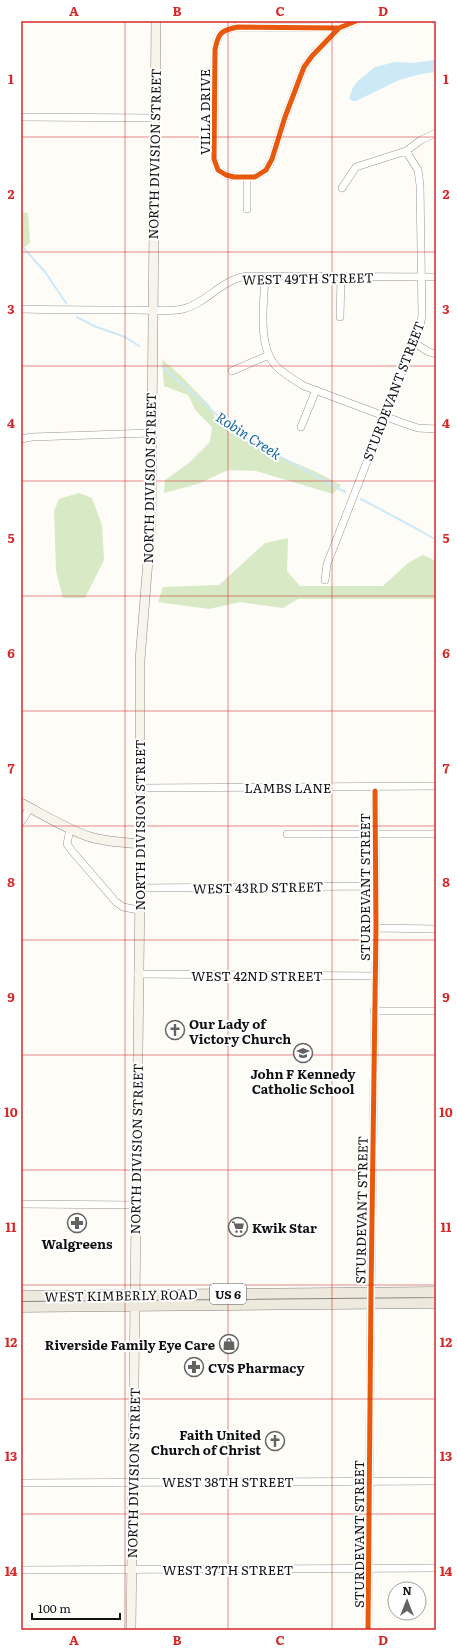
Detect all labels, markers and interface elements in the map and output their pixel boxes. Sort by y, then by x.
text: A [69,1,79,20]
text: B [173,1,182,20]
text: C [275,1,285,20]
text: D [378,1,388,20]
street label: NORTH DIVISION STREET [143,68,165,240]
text: 1 [8,69,14,88]
street label: VILLA DRIVE [195,69,214,155]
text: 1 [443,69,449,88]
text: 2 [8,184,15,203]
text: 2 [443,184,450,203]
street label: WEST 49TH STREET [242,267,374,289]
text: 3 [7,299,15,318]
text: 3 [442,299,450,318]
street label: STURDEVANT STREET [358,318,429,464]
street label: NORTH DIVISION STREET [138,392,160,564]
water label: Robin Creek [212,406,286,464]
text: 4 [7,413,15,432]
text: 4 [442,413,450,432]
text: 5 [7,528,15,547]
text: 5 [442,528,450,547]
text: 6 [7,643,15,662]
text: 6 [442,643,450,662]
street label: NORTH DIVISION STREET [130,739,149,911]
text: 7 [7,758,15,777]
text: 7 [442,758,450,777]
street label: LAMBS LANE [245,778,331,797]
street label: STURDEVANT STREET [355,813,374,961]
text: 8 [7,872,15,891]
text: 8 [442,872,450,891]
street label: WEST 43RD STREET [193,876,324,898]
street label: WEST 42ND STREET [191,966,323,985]
text: 9 [7,987,15,1006]
text: 9 [442,987,450,1006]
place label: Our Lady of Victory Church [189,1014,291,1048]
church icon: Our Lady of Victory Church [164,1019,186,1041]
school or university icon: John F Kennedy Catholic School [292,1042,314,1064]
street label: NORTH DIVISION STREET [125,1063,147,1235]
place label: John F Kennedy Catholic School [250,1064,356,1098]
text: 10 [4,1102,18,1121]
text: 10 [439,1102,453,1121]
street label: STURDEVANT STREET [350,1135,372,1284]
pharmacy icon: Walgreens [66,1212,88,1234]
supermarket icon: Kwik Star [227,1216,249,1238]
text: 11 [6,1217,17,1236]
text: 11 [441,1217,452,1236]
place label: Kwik Star [252,1218,317,1237]
place label: Walgreens [42,1234,113,1253]
street label: WEST KIMBERLY ROAD [44,1284,198,1306]
road number: US 6 [210,1284,246,1304]
text: 12 [5,1332,17,1351]
text: 12 [440,1332,452,1351]
shop icon: Riverside Family Eye Care [218,1333,240,1355]
place label: Riverside Family Eye Care [45,1335,215,1354]
pharmacy icon: CVS Pharmacy [183,1356,205,1378]
place label: CVS Pharmacy [208,1358,304,1377]
street label: NORTH DIVISION STREET [122,1387,144,1559]
place label: Faith United Church of Christ [151,1425,261,1459]
church icon: Faith United Church of Christ [264,1430,286,1452]
text: 13 [5,1446,17,1465]
text: 13 [440,1446,452,1465]
street label: STURDEVANT STREET [349,1460,368,1608]
street label: WEST 38TH STREET [162,1472,294,1491]
street label: WEST 37TH STREET [163,1560,294,1579]
text: 14 [5,1561,18,1580]
text: 14 [440,1561,453,1580]
north arrow [387,1581,427,1621]
text: N [402,1582,412,1598]
scale bar [32,1595,120,1621]
text: 100 m [38,1599,71,1617]
text: A [69,1630,79,1649]
text: B [173,1630,182,1649]
text: C [275,1630,285,1649]
text: D [378,1630,388,1649]

